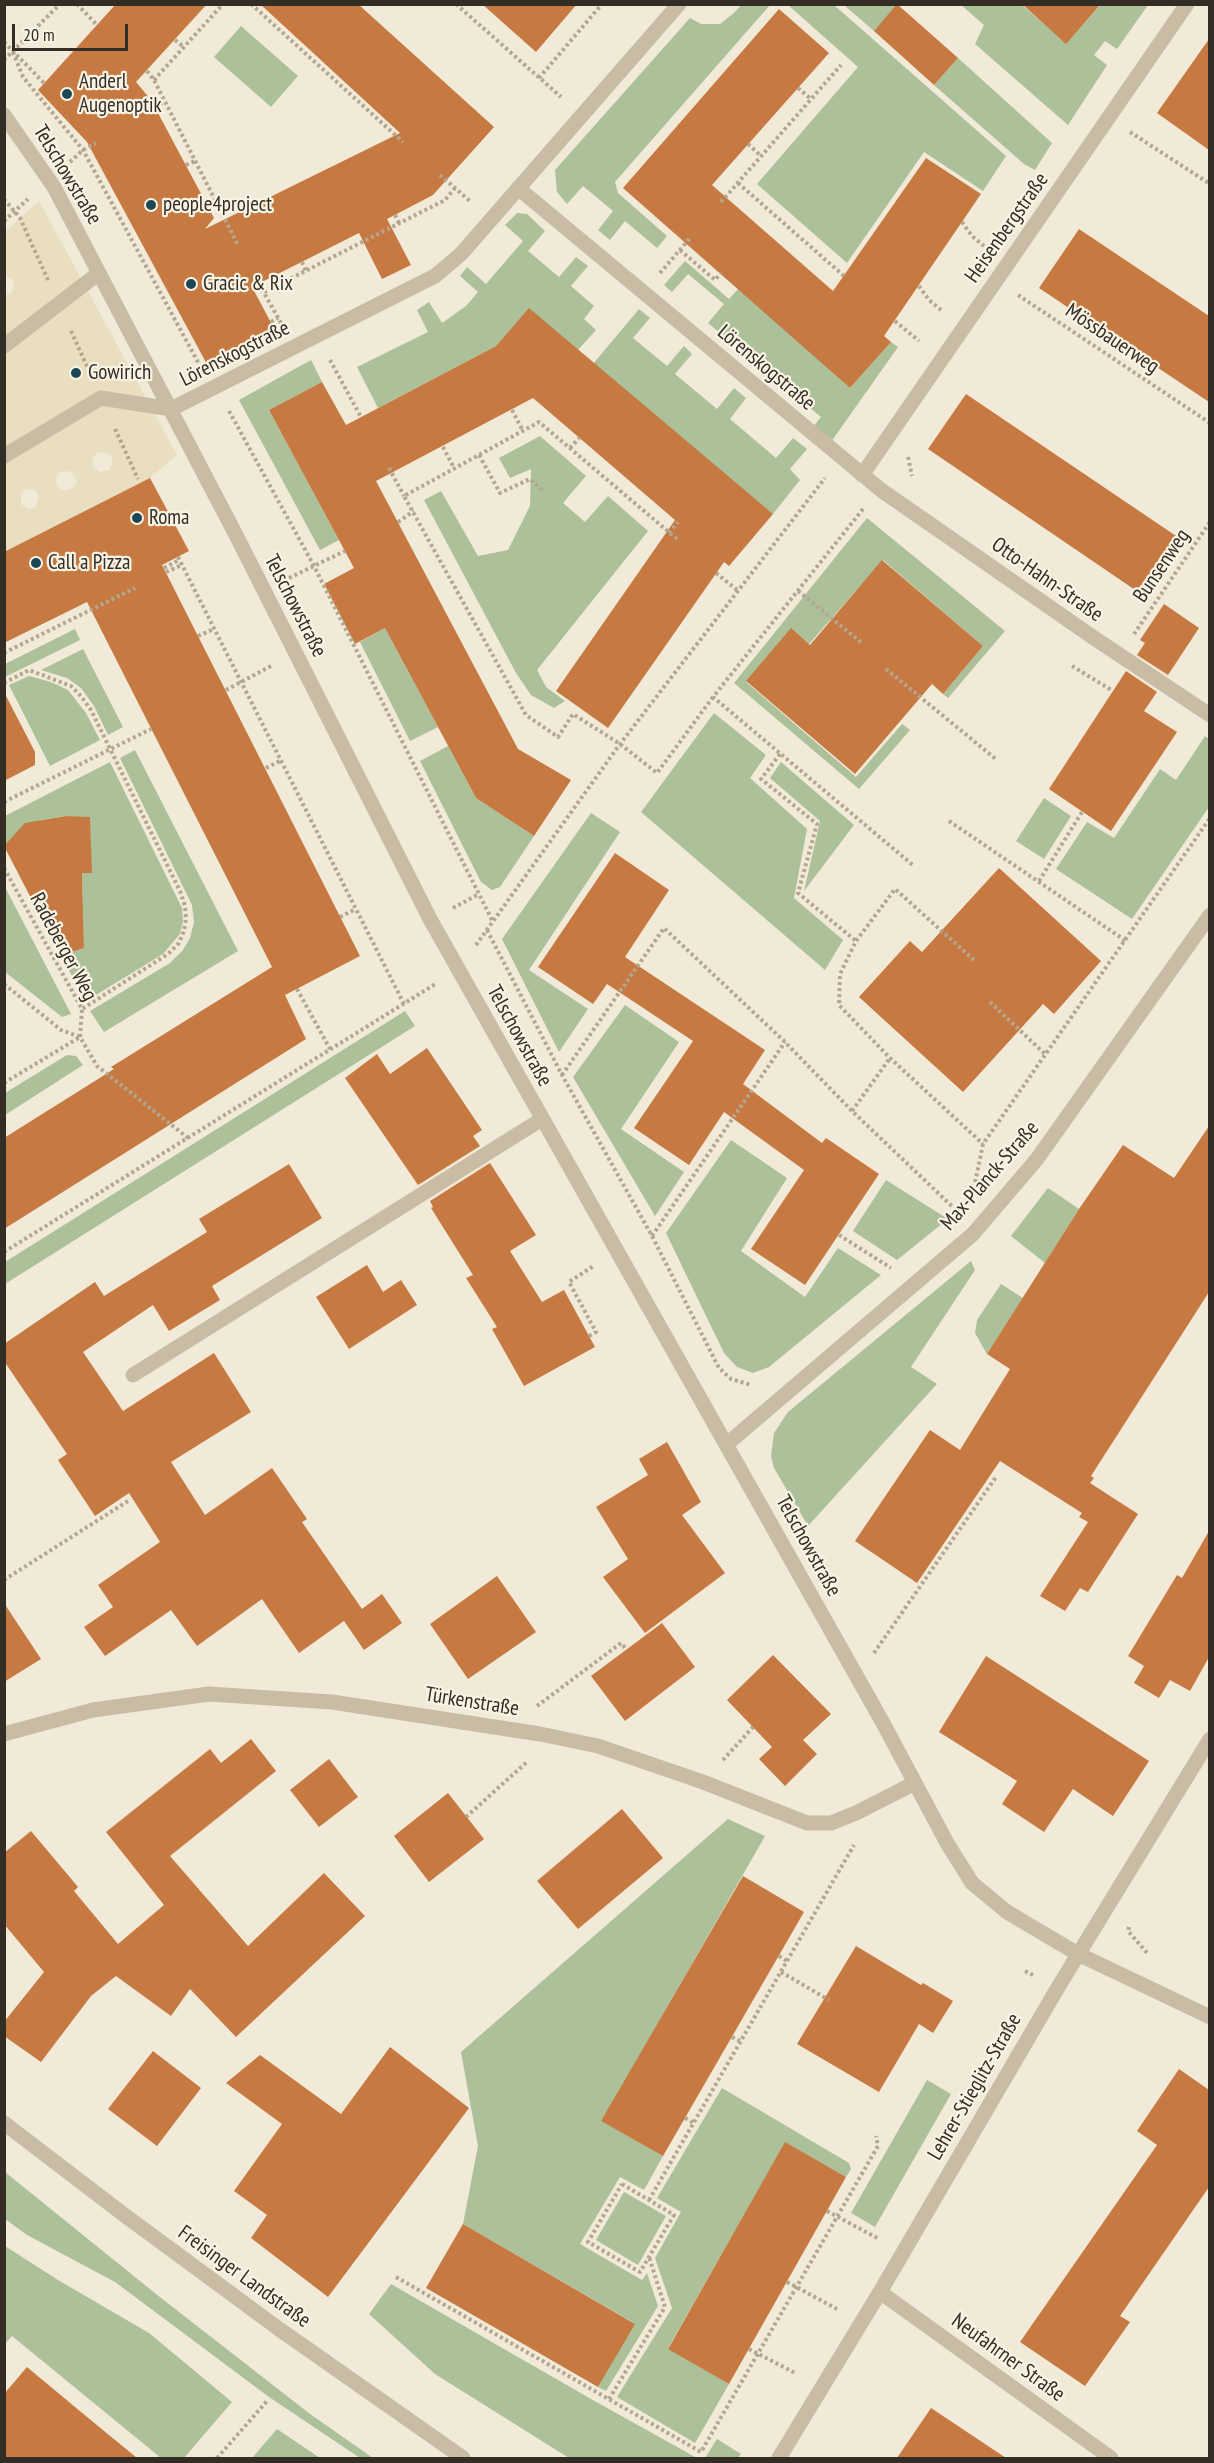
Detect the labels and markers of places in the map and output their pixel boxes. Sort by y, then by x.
place label: Anderl Augenoptik [79,69,162,119]
marker: Anderl Augenoptik [60,87,74,101]
place label: people4project [163,192,272,218]
marker: people4project [144,198,158,212]
place label: Gracic & Rix [203,271,293,297]
marker: Gracic & Rix [184,277,198,291]
place label: Gowirich [88,360,151,386]
marker: Gowirich [69,366,83,380]
place label: Roma [149,505,189,531]
marker: Roma [130,511,144,525]
place label: Call a Pizza [48,550,130,576]
marker: Call a Pizza [29,556,43,570]

